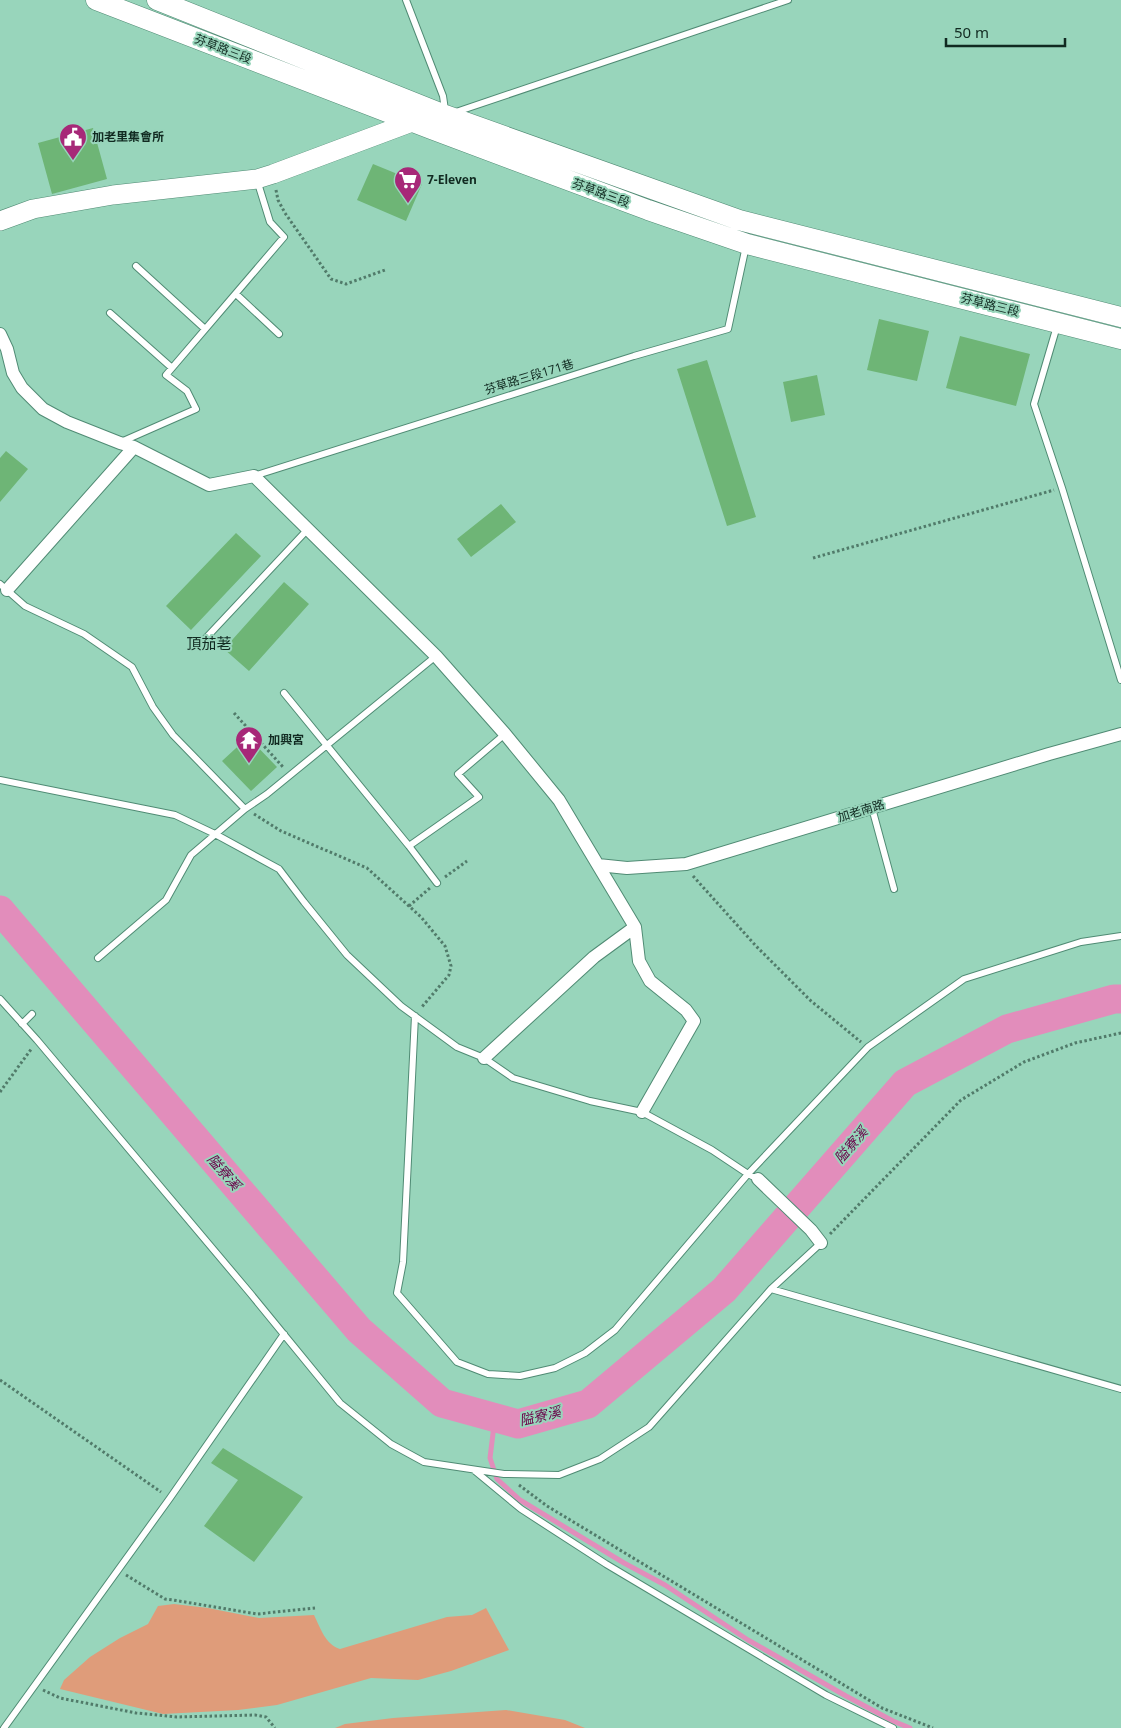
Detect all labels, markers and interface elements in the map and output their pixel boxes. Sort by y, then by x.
scale bar [946,15,1065,47]
text: 50 m [954,22,989,42]
street label: 芬草路三段 [192,30,254,67]
public building icon: 加老里集會所 [58,122,88,161]
place label: 加老里集會所 [92,128,164,145]
supermarket icon: 7-Eleven [393,165,423,204]
place label: 7-Eleven [427,171,477,188]
street label: 芬草路三段 [570,174,632,211]
street label: 芬草路三段 [959,289,1021,320]
street label: 芬草路三段171巷 [482,355,576,398]
district label: 頂茄荖 [186,633,232,653]
temple icon: 加興宮 [234,725,264,764]
place label: 加興宮 [268,731,304,748]
street label: 加老南路 [835,795,886,826]
water label: 隘寮溪 [830,1121,873,1167]
water label: 隘寮溪 [203,1150,247,1195]
water label: 隘寮溪 [517,1401,564,1429]

